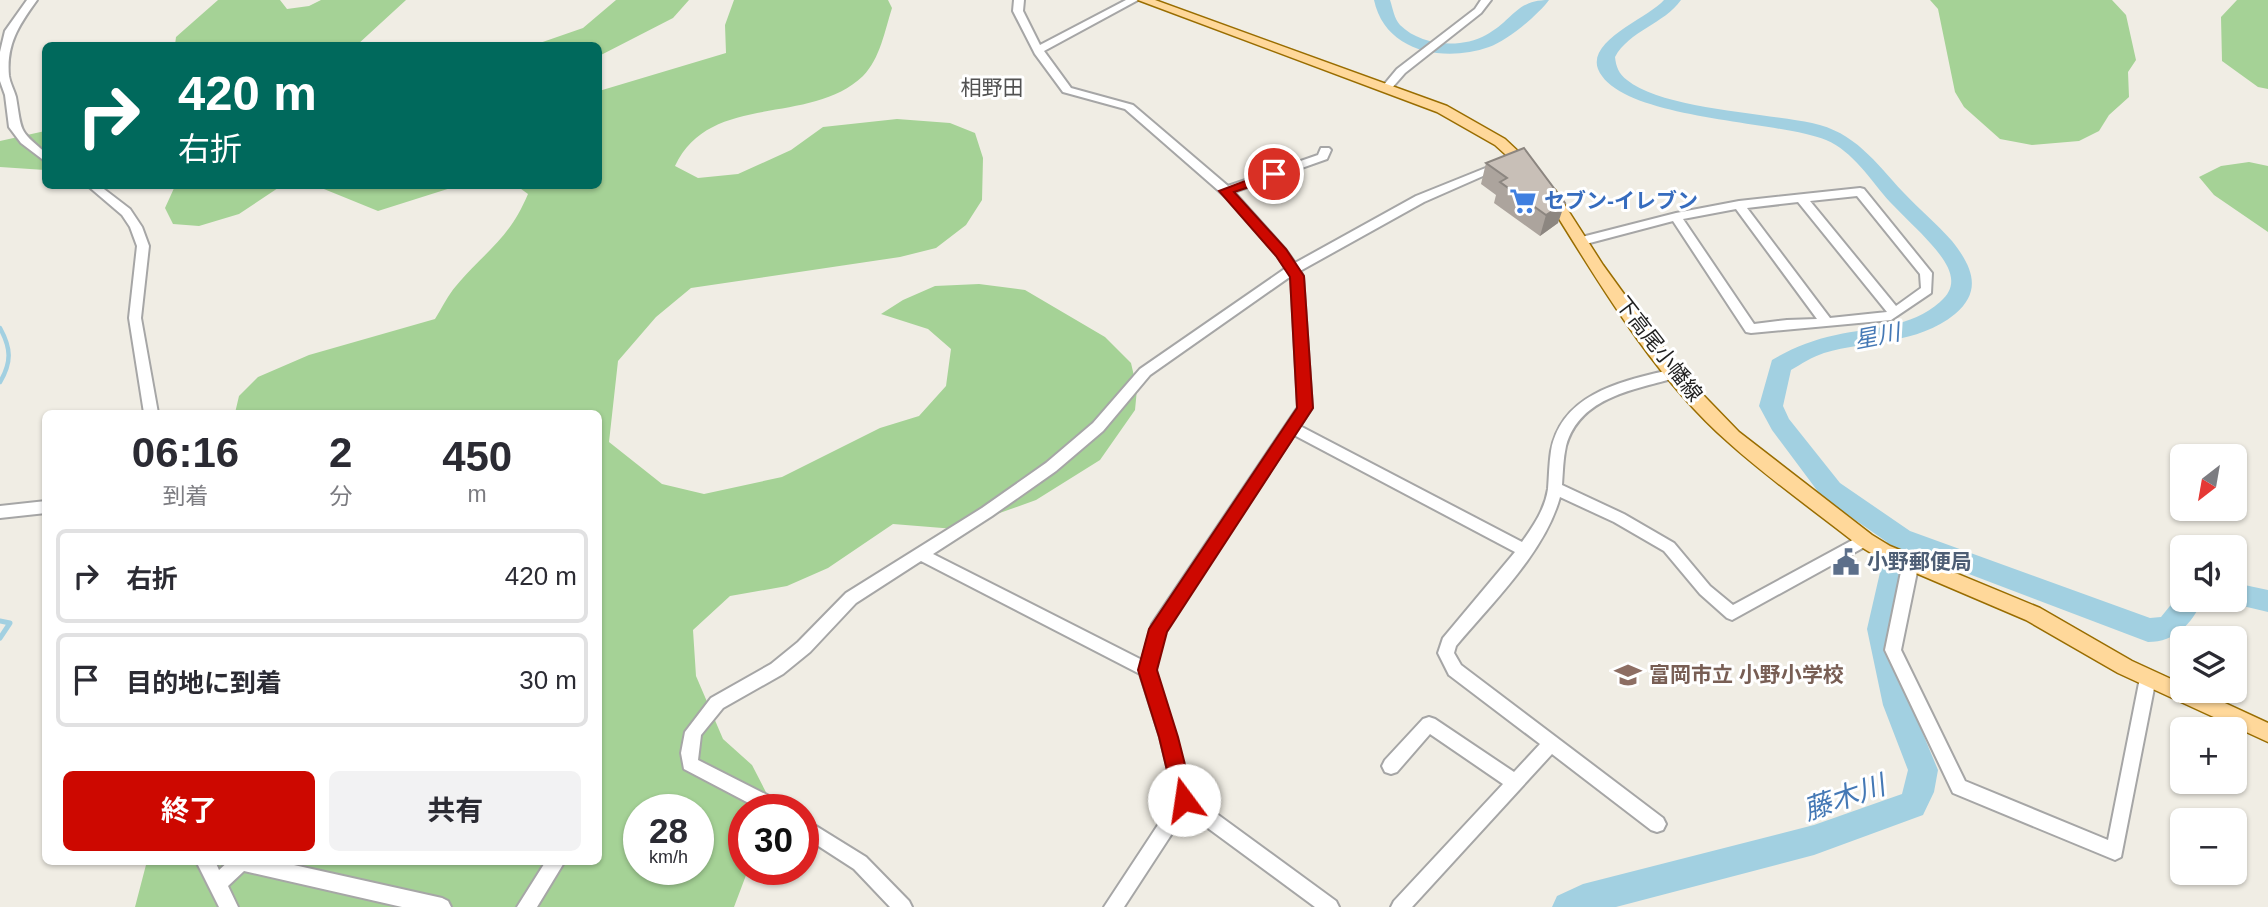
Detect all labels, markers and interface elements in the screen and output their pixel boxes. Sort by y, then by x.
text: 420 m [178,66,317,120]
icon: right [63,70,154,161]
district label: 相野田 [961,76,1024,99]
text: 右折 [178,131,242,167]
pin [1244,144,1304,204]
icon: arrive [1255,155,1293,193]
supermarket icon: セブン-イレブン [1508,186,1538,216]
place label: セブン-イレブン [1544,189,1698,212]
street label: 下高尾小幡線 [1612,292,1707,405]
water label: 星川 [1852,318,1905,353]
text: 06:16 [132,429,239,476]
text: 2 [329,429,352,476]
text: 450 [442,433,512,480]
north arrow [2170,444,2247,522]
map controls [2170,444,2247,885]
text: m [468,481,487,507]
text: 到着 [162,483,208,509]
text: 分 [329,483,352,509]
button: sound [2170,535,2247,612]
public building icon: 小野郵便局 [1831,547,1861,577]
place label: 小野郵便局 [1867,550,1972,573]
icon: right [67,557,105,595]
text: 420 m [505,561,577,591]
text: 右折 [126,564,178,594]
button: layers [2170,626,2247,703]
school or university icon: 富岡市立 小野小学校 [1613,660,1643,690]
icon: arrive [67,661,105,699]
place label: 富岡市立 小野小学校 [1649,663,1844,686]
text: 30 m [519,665,577,695]
text: 目的地に到着 [126,668,282,698]
button: + [2170,717,2247,794]
position arrow [1147,763,1221,837]
water label: 藤木川 [1799,768,1892,826]
button: 終了 [63,771,315,851]
button: 共有 [329,771,581,851]
speed limit sign: 30 [728,794,819,885]
button: − [2170,808,2247,885]
text: 28 [649,811,688,850]
text: km/h [649,847,688,867]

